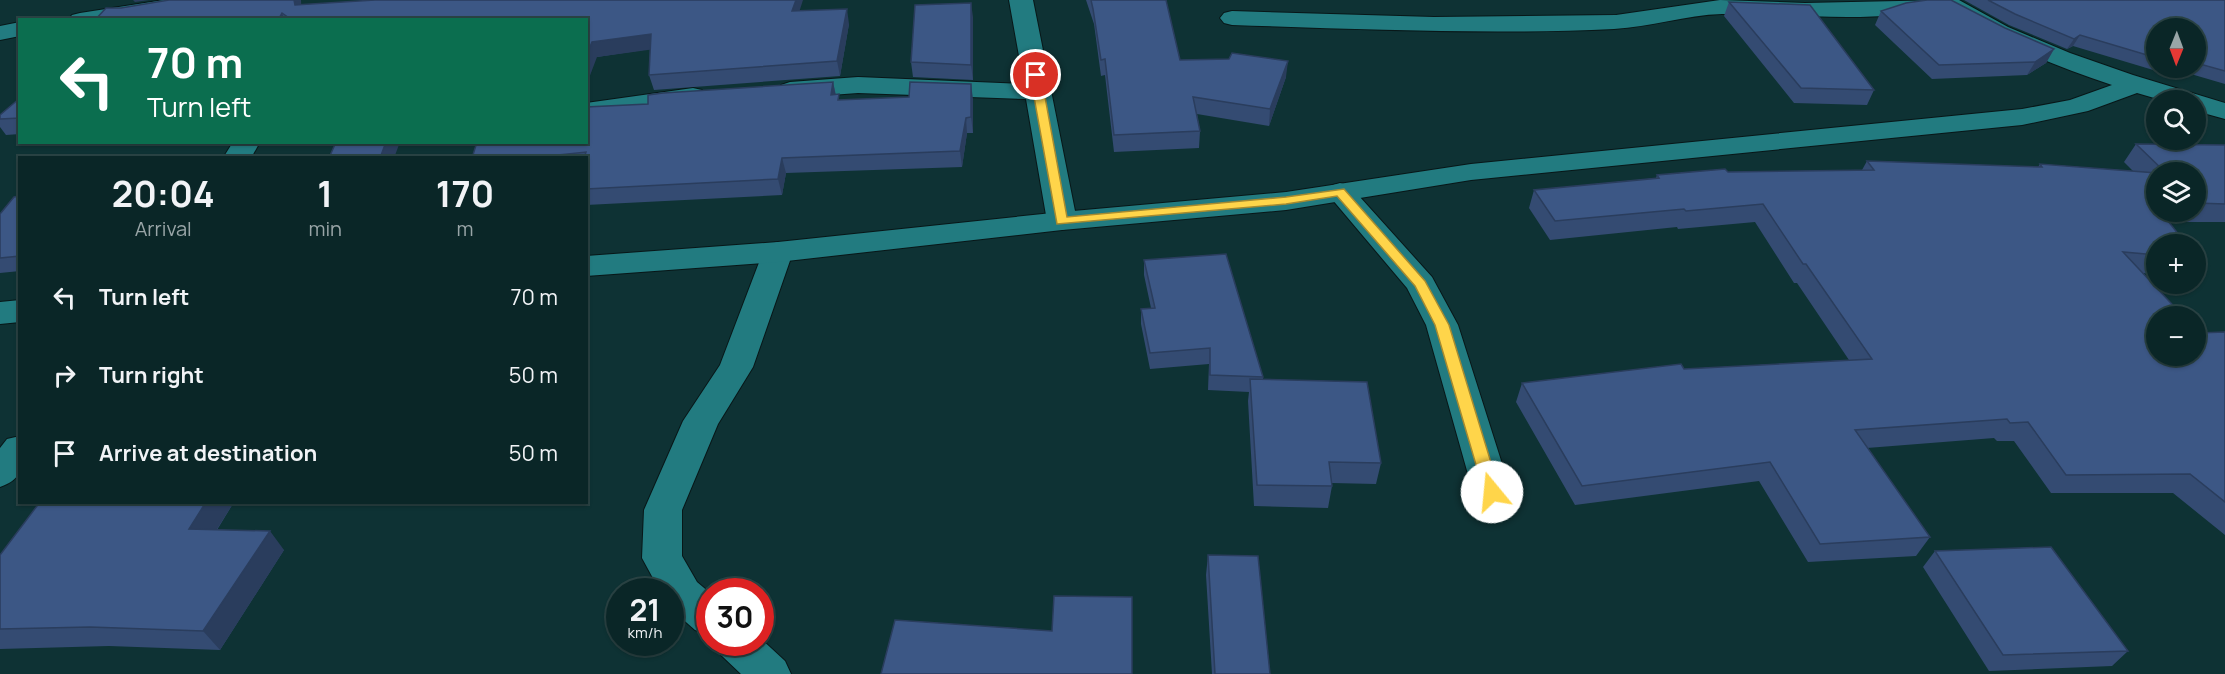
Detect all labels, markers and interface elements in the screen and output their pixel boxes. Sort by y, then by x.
north arrow [2146,18,2206,78]
map controls [2146,18,2206,366]
text: 70 m [147,33,243,91]
icon: left [48,42,126,120]
pin [1010,49,1061,100]
icon: arrive [1019,58,1052,91]
text: Turn left [147,88,251,125]
button: search [2146,90,2206,150]
button: layers [2146,162,2206,222]
text: 20:04 [112,169,215,218]
text: 1 [317,169,333,218]
text: 170 [436,169,494,218]
text: Arrival [135,215,192,242]
text: min [308,215,342,242]
text: m [456,215,473,242]
button: + [2146,234,2206,294]
icon: left [48,281,81,314]
text: Turn left [99,282,189,312]
text: 70 m [510,282,558,312]
button: − [2146,306,2206,366]
icon: right [48,359,81,392]
text: Turn right [99,360,204,390]
text: 50 m [509,360,558,390]
icon: arrive [48,437,81,470]
text: Arrive at destination [99,438,317,468]
text: 50 m [509,438,558,468]
position arrow [1460,460,1524,524]
speed limit sign: 30 [696,578,774,656]
text: 21 [629,589,661,630]
text: km/h [628,622,662,643]

